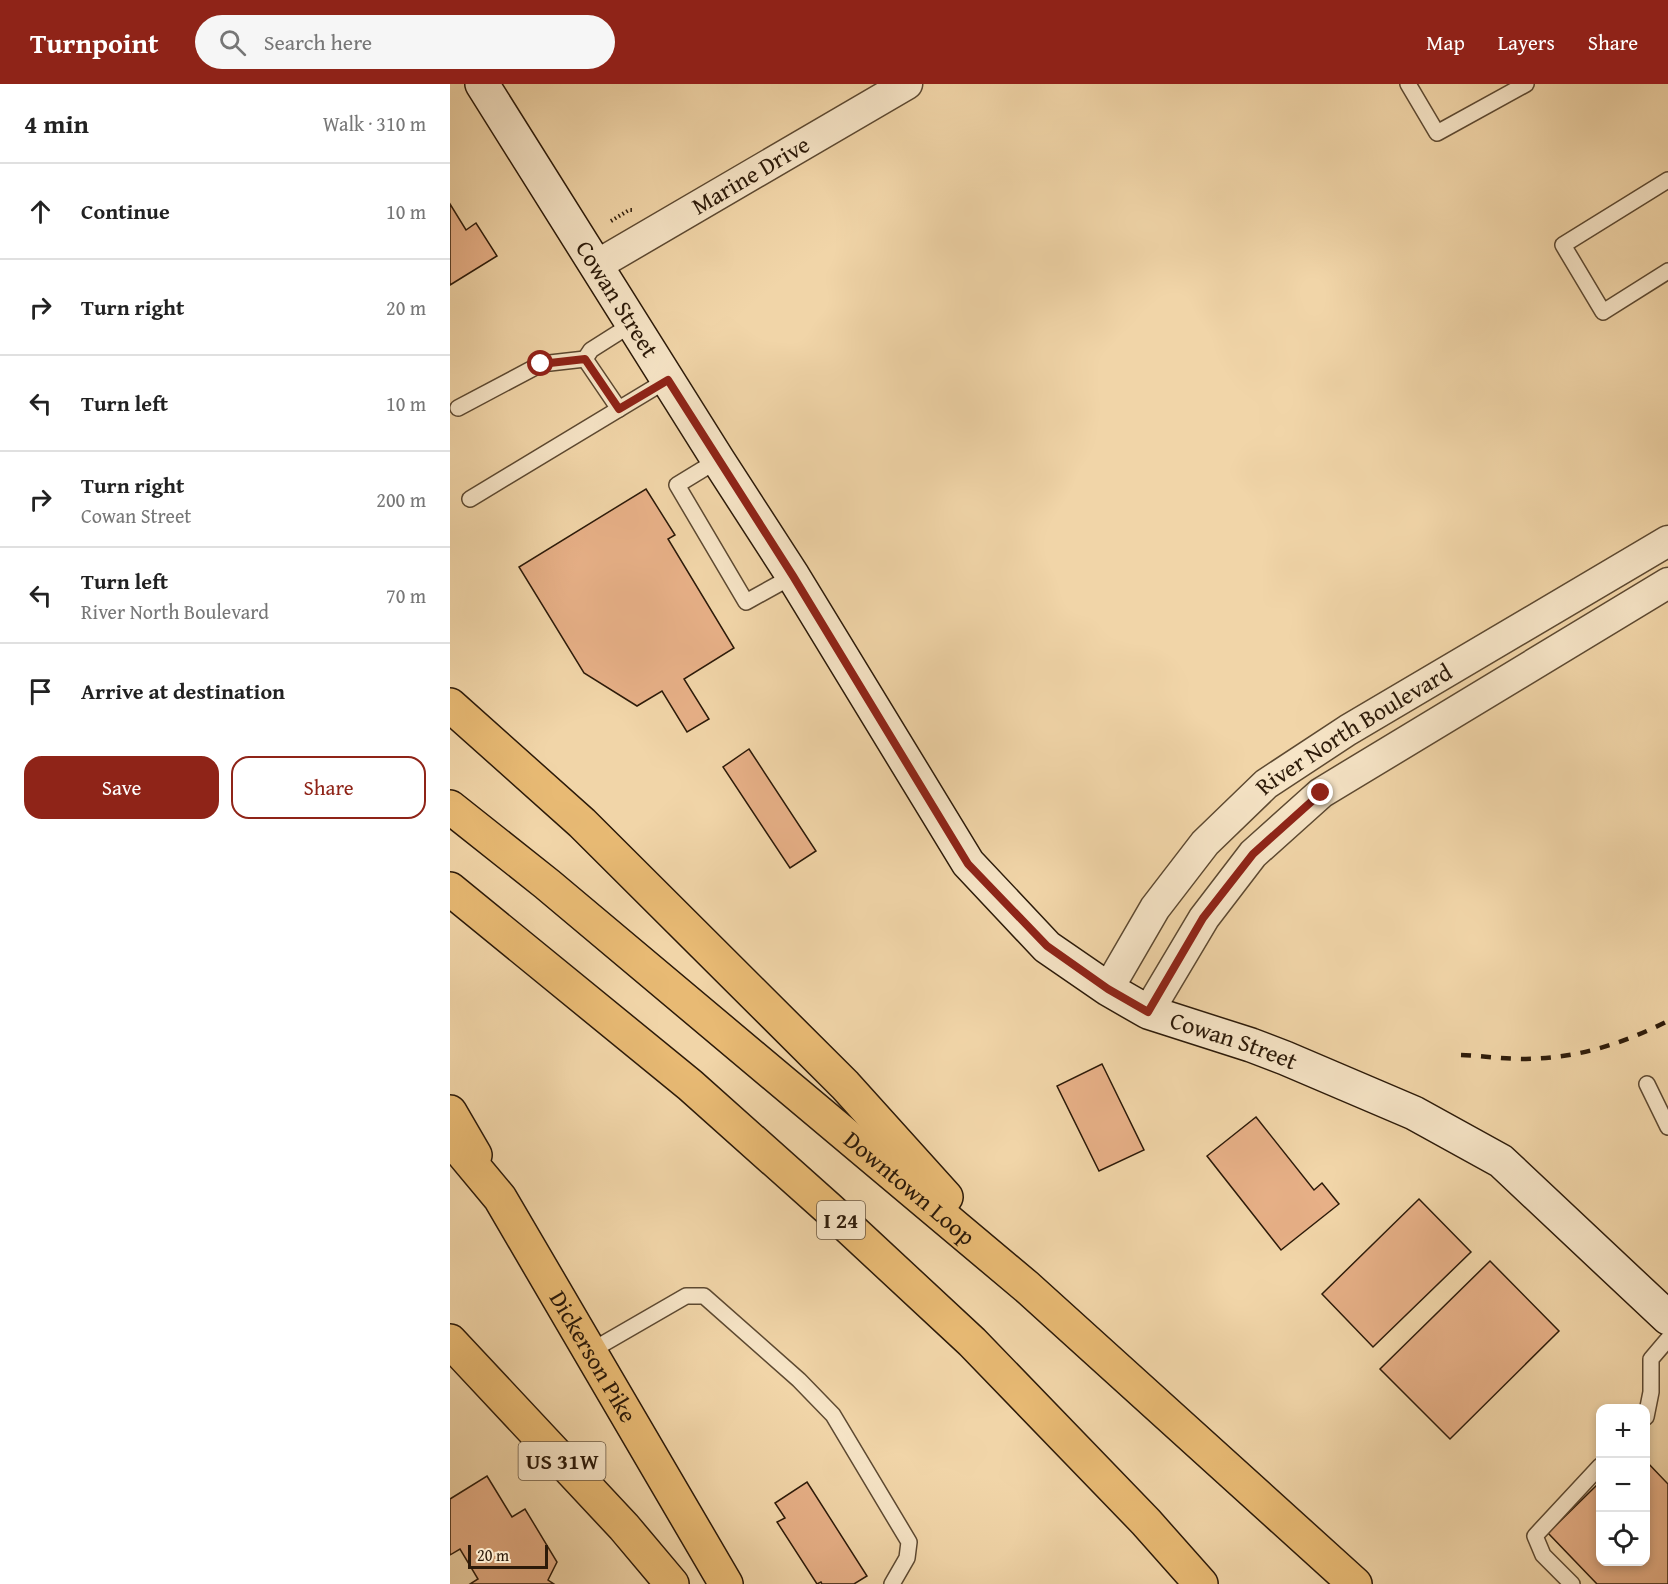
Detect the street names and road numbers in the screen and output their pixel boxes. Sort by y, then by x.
street label: Marine Drive [685,127,816,223]
street label: Cowan Street [567,233,668,365]
street label: River North Boulevard [1247,654,1459,803]
street label: Cowan Street [1166,1002,1304,1079]
street label: Downtown Loop [836,1122,983,1253]
road number: I 24 [817,1201,865,1239]
street label: Dickerson Pike [541,1284,646,1429]
road number: US 31W [518,1442,606,1480]

